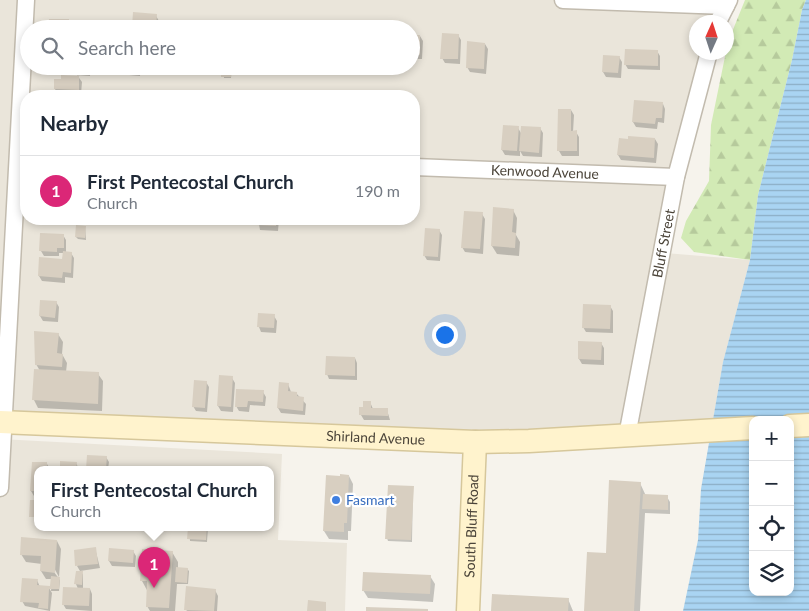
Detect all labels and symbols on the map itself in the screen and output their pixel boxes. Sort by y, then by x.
north arrow [689,15,734,60]
street label: Kenwood Avenue [491,161,599,182]
street label: Bluff Street [648,208,678,279]
your location [432,322,458,348]
street label: Shirland Avenue [326,427,426,448]
street label: South Bluff Road [460,474,482,578]
place label: Fasmart [346,491,395,508]
marker: Fasmart [330,494,342,506]
pin: 1 [138,547,170,588]

